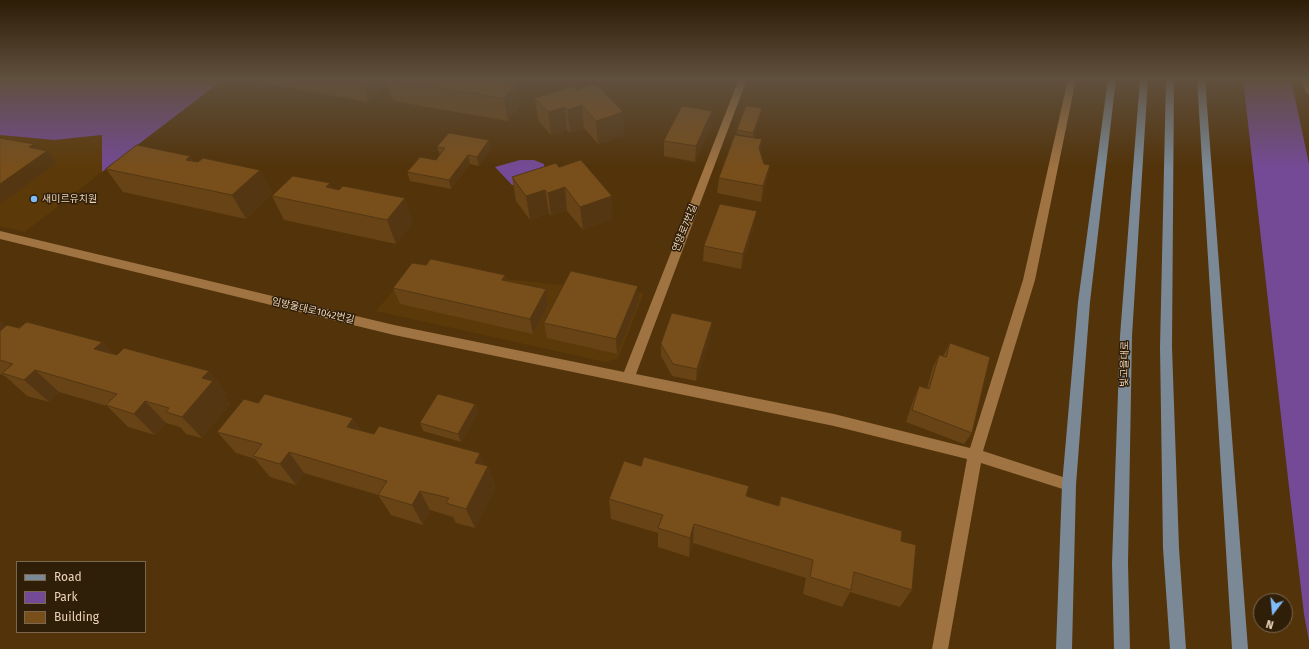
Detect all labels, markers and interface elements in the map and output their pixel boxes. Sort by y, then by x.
place label: 새미르유치원 [42,193,97,205]
marker: 새미르유치원 [29,194,39,204]
street label: 연양로7번길 [670,202,700,254]
street label: 임방울대로1042번길 [271,296,355,326]
street label: 빛고을대로 [1119,341,1131,387]
legend [16,561,146,633]
text: Road [54,570,82,584]
text: Park [54,590,78,604]
north arrow [1253,593,1293,633]
text: Building [54,610,99,624]
text: N [1265,617,1275,631]

